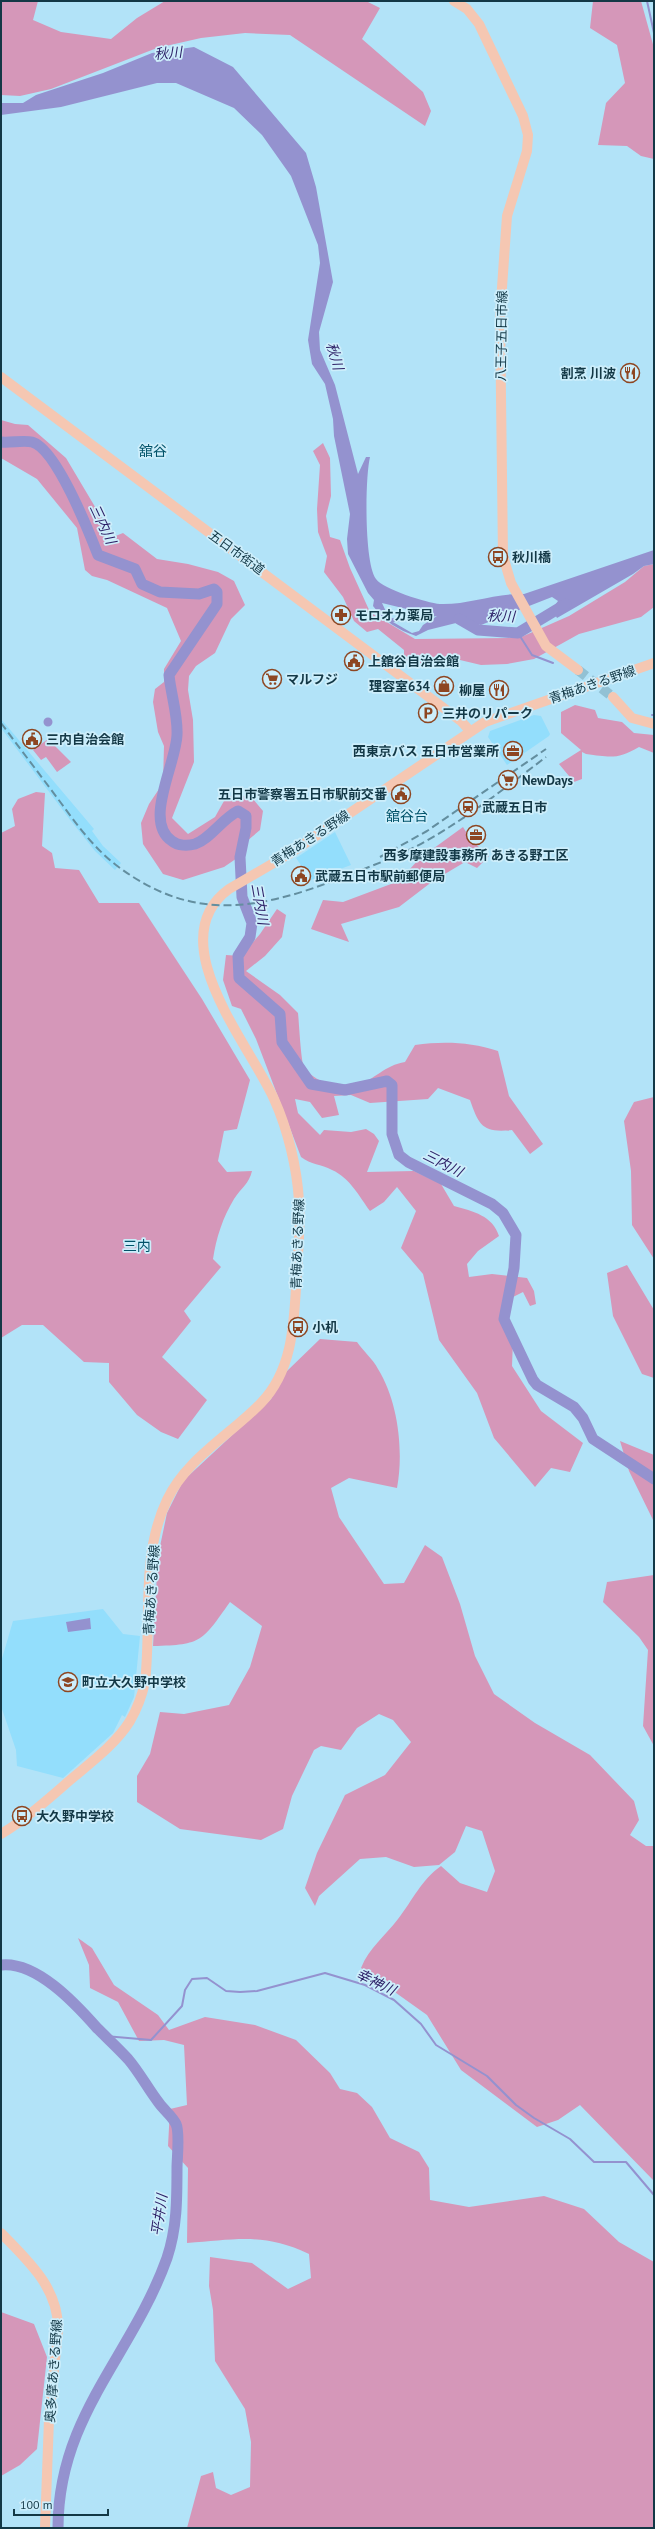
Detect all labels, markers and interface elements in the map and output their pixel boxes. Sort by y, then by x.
water label: 秋川 [153,43,185,63]
street label: 八王子五日市線 [492,290,511,382]
water label: 秋川 [322,340,348,374]
restaurant icon: 割烹 川波 [619,362,641,384]
place label: 割烹 川波 [561,365,616,382]
district label: 舘谷 [139,442,167,460]
water label: 三内川 [86,501,121,549]
street label: 五日市街道 [205,526,268,578]
bus stop icon: 秋川橋 [487,546,509,568]
place label: 秋川橋 [512,549,551,566]
pharmacy icon: モロオカ薬局 [330,604,352,626]
place label: モロオカ薬局 [355,607,433,624]
water label: 秋川 [487,607,517,626]
public building icon: 上舘谷自治会館 [343,650,365,672]
place label: 上舘谷自治会館 [368,653,459,670]
street label: 青梅あきる野線 [546,662,638,707]
supermarket icon: マルフジ [261,668,283,690]
place label: マルフジ [286,671,338,688]
shop icon: 理容室634 [433,675,455,697]
place label: 理容室634 [369,678,431,695]
restaurant icon: 柳屋 [488,679,510,701]
place label: 柳屋 [459,682,485,699]
parking icon: 三井のリパーク [417,702,439,724]
place label: 三井のリパーク [442,705,533,722]
public building icon: 三内自治会館 [21,728,43,750]
place label: 三内自治会館 [46,731,124,748]
office icon: 西東京バス 五日市営業所 [502,740,524,762]
place label: 西東京バス 五日市営業所 [353,743,499,760]
supermarket icon: NewDays [497,769,519,791]
place label: NewDays [522,772,574,789]
public building icon: 五日市警察署五日市駅前交番 [390,783,412,805]
place label: 五日市警察署五日市駅前交番 [218,786,387,803]
station icon: 武蔵五日市 [457,796,479,818]
place label: 武蔵五日市 [482,799,547,816]
street label: 青梅あきる野線 [268,807,353,870]
district label: 舘谷台 [386,807,428,825]
office icon: 西多摩建設事務所 あきる野工区 [465,824,487,846]
place label: 西多摩建設事務所 あきる野工区 [383,847,569,864]
public building icon: 武蔵五日市駅前郵便局 [290,865,312,887]
place label: 武蔵五日市駅前郵便局 [315,868,445,885]
water label: 三内川 [247,882,273,928]
water label: 三内川 [420,1145,468,1181]
street label: 青梅あきる野線 [287,1198,308,1290]
district label: 三内 [123,1237,151,1255]
bus stop icon: 小机 [287,1316,309,1338]
place label: 小机 [312,1319,338,1336]
street label: 青梅あきる野線 [140,1544,163,1636]
school or university icon: 町立大久野中学校 [57,1671,79,1693]
place label: 町立大久野中学校 [82,1674,186,1691]
bus stop icon: 大久野中学校 [11,1805,33,1827]
place label: 大久野中学校 [36,1808,114,1825]
water label: 幸神川 [353,1965,401,2000]
water label: 平井川 [147,2191,171,2237]
street label: 奥多摩あきる野線 [41,2319,66,2423]
scale bar [14,2491,108,2517]
text: 100 m [20,2497,53,2512]

